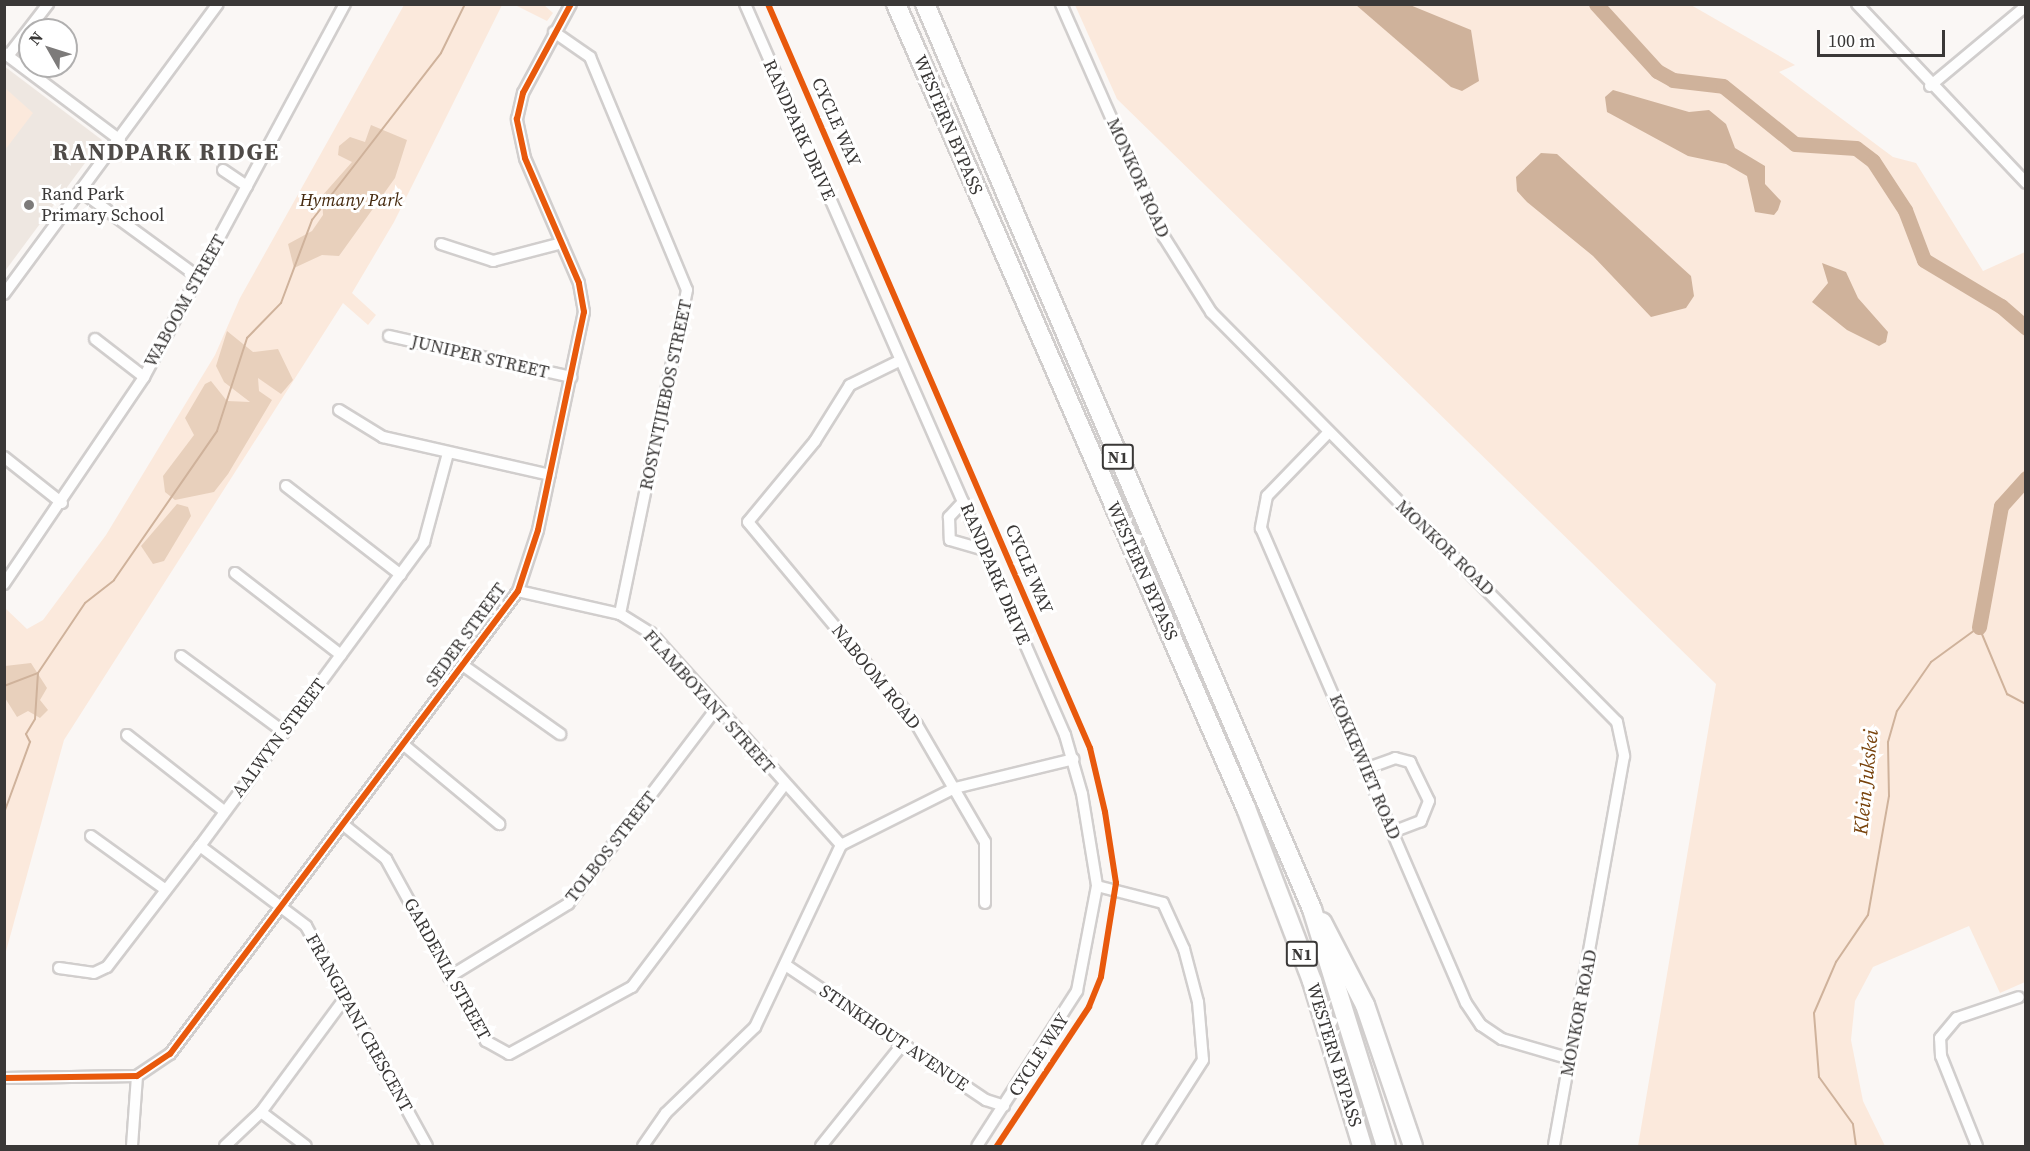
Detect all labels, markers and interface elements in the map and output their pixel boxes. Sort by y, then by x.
north arrow [18,18,78,78]
scale bar [1820,18,1948,56]
text: N [23,26,48,49]
text: 100 m [1828,28,1875,53]
street label: WESTERN BYPASS [909,52,987,198]
street label: RANDPARK DRIVE [758,56,840,204]
street label: CYCLE WAY [807,74,865,170]
street label: MONKOR ROAD [1102,115,1174,241]
district label: RANDPARK RIDGE [52,138,280,166]
place label: Rand Park Primary School [41,184,164,226]
park label: Hymany Park [299,189,403,211]
marker: Rand Park Primary School [22,198,36,212]
street label: WABOOM STREET [140,231,230,371]
street label: ROSYNTJIEBOS STREET [635,298,697,492]
street label: JUNIPER STREET [409,331,551,383]
road number: N1 [1102,444,1134,470]
street label: MONKOR ROAD [1391,495,1499,601]
street label: WESTERN BYPASS [1102,498,1182,644]
street label: RANDPARK DRIVE [955,500,1035,648]
street label: CYCLE WAY [1000,521,1058,617]
street label: SEDER STREET [421,579,511,691]
street label: NABOOM ROAD [827,620,925,734]
street label: FLAMBOYANT STREET [639,626,779,778]
street label: AALWYN STREET [227,674,331,802]
street label: KOKKEWIET ROAD [1325,691,1405,843]
water label: Klein Jukskei [1849,728,1883,836]
street label: TOLBOS STREET [561,787,661,907]
street label: GARDENIA STREET [399,894,495,1044]
street label: FRANGIPANI CRESCENT [301,930,417,1116]
road number: N1 [1286,941,1318,967]
street label: MONKOR ROAD [1556,948,1602,1078]
street label: STINKHOUT AVENUE [815,980,973,1096]
street label: WESTERN BYPASS [1302,980,1366,1130]
street label: CYCLE WAY [1004,1009,1074,1101]

